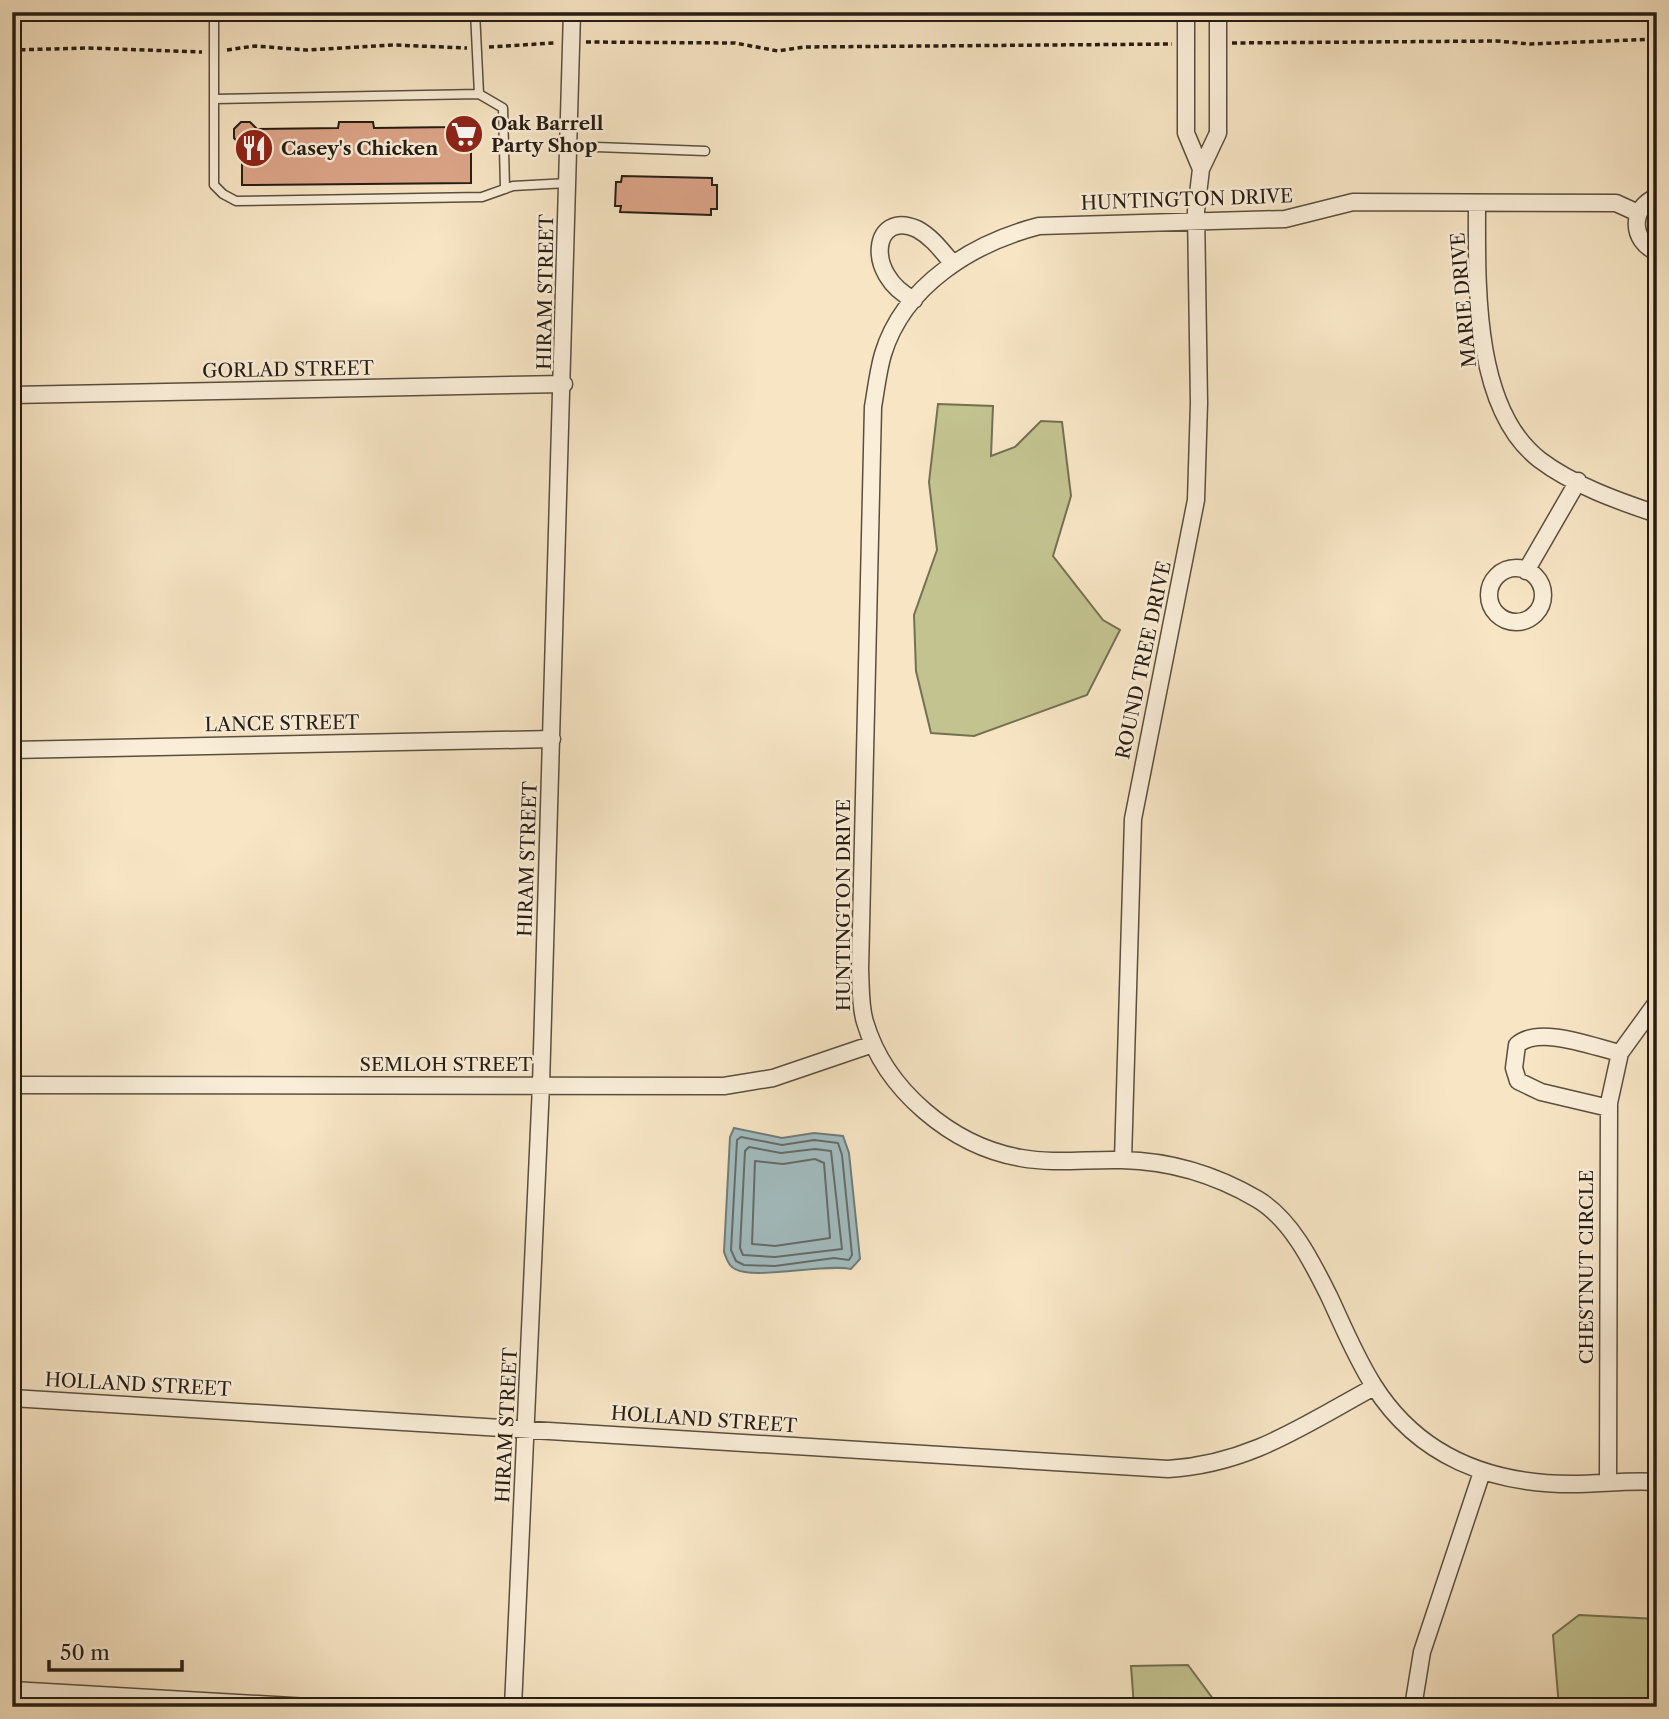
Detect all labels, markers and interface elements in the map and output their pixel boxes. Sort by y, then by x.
place label: Oak Barrell Party Shop [491,112,604,157]
supermarket icon: Oak Barrell Party Shop [443,113,485,155]
restaurant icon: Casey's Chicken [233,127,275,169]
place label: Casey's Chicken [281,137,438,160]
street label: HUNTINGTON DRIVE [1080,184,1294,215]
street label: HIRAM STREET [533,213,558,370]
street label: MARIE DRIVE [1446,231,1481,368]
street label: GORLAD STREET [202,356,375,382]
street label: ROUND TREE DRIVE [1111,559,1176,761]
street label: LANCE STREET [204,711,360,736]
street label: HIRAM STREET [513,780,542,937]
street label: HUNTINGTON DRIVE [832,799,855,1011]
street label: SEMLOH STREET [360,1053,533,1076]
street label: CHESTNUT CIRCLE [1575,1170,1598,1364]
street label: HIRAM STREET [491,1346,522,1503]
street label: HOLLAND STREET [44,1368,233,1401]
street label: HOLLAND STREET [610,1402,799,1438]
scale bar [49,1628,182,1672]
text: 50 m [60,1640,110,1665]

